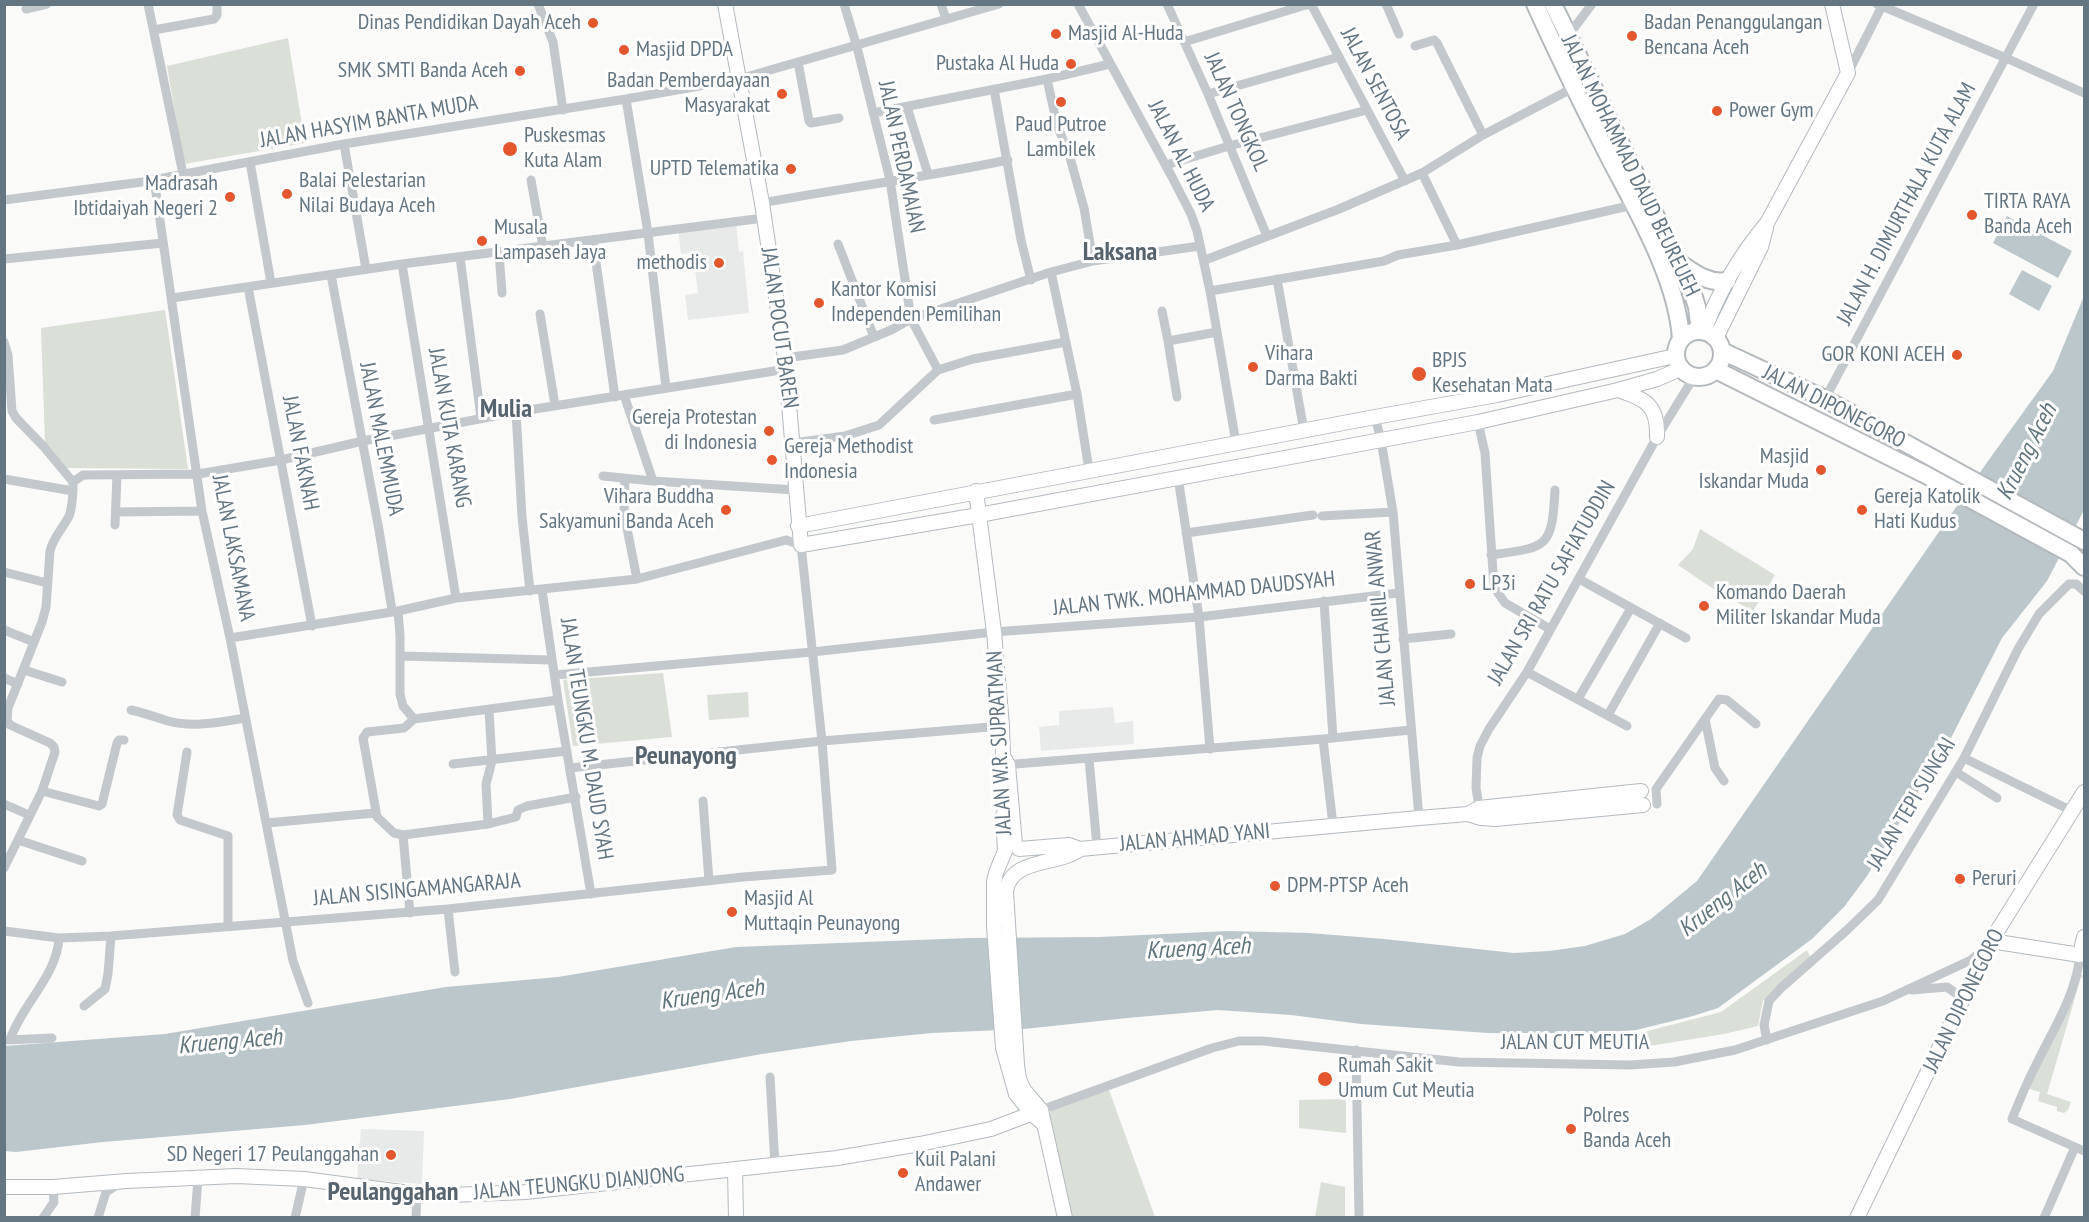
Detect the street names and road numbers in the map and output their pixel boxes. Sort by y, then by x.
street label: JALAN SENTOSA [1334,23,1416,145]
street label: JALAN MOHAMMAD DAUD BEUREUEH [1555,31,1705,301]
street label: JALAN TONGKOL [1198,49,1274,175]
street label: JALAN PERDAMAIAN [872,78,930,236]
street label: JALAN H. DIMURTHALA KUTA ALAM [1832,78,1982,330]
street label: JALAN HASYIM BANTA MUDA [258,90,480,154]
street label: JALAN AL HUDA [1142,96,1220,216]
street label: JALAN POCUT BAREN [755,246,803,410]
street label: JALAN KUTA KARANG [422,346,476,510]
street label: JALAN MALEMMUDA [353,360,409,518]
street label: JALAN DIPONEGORO [1758,360,1910,454]
street label: JALAN FAKNAH [276,393,324,513]
street label: JALAN LAKSAMANA [206,472,260,624]
street label: JALAN SRI RATU SAFIATUDDIN [1483,476,1621,690]
street label: JALAN CHAIRIL ANWAR [1360,529,1402,707]
street label: JALAN TWK. MOHAMMAD DAUDSYAH [1052,566,1336,622]
street label: JALAN TEUNGKU M. DAUD SYAH [554,616,618,862]
street label: JALAN W.R. SUPRATMAN [982,650,1018,836]
street label: JALAN TEPI SUNGAI [1862,733,1962,875]
street label: JALAN AHMAD YANI [1119,818,1271,858]
street label: JALAN SISINGAMANGARAJA [312,868,522,912]
street label: JALAN DIPONEGORO [1918,925,2010,1077]
street label: JALAN CUT MEUTIA [1501,1030,1649,1056]
street label: JALAN TEUNGKU DIANJONG [473,1162,685,1206]

